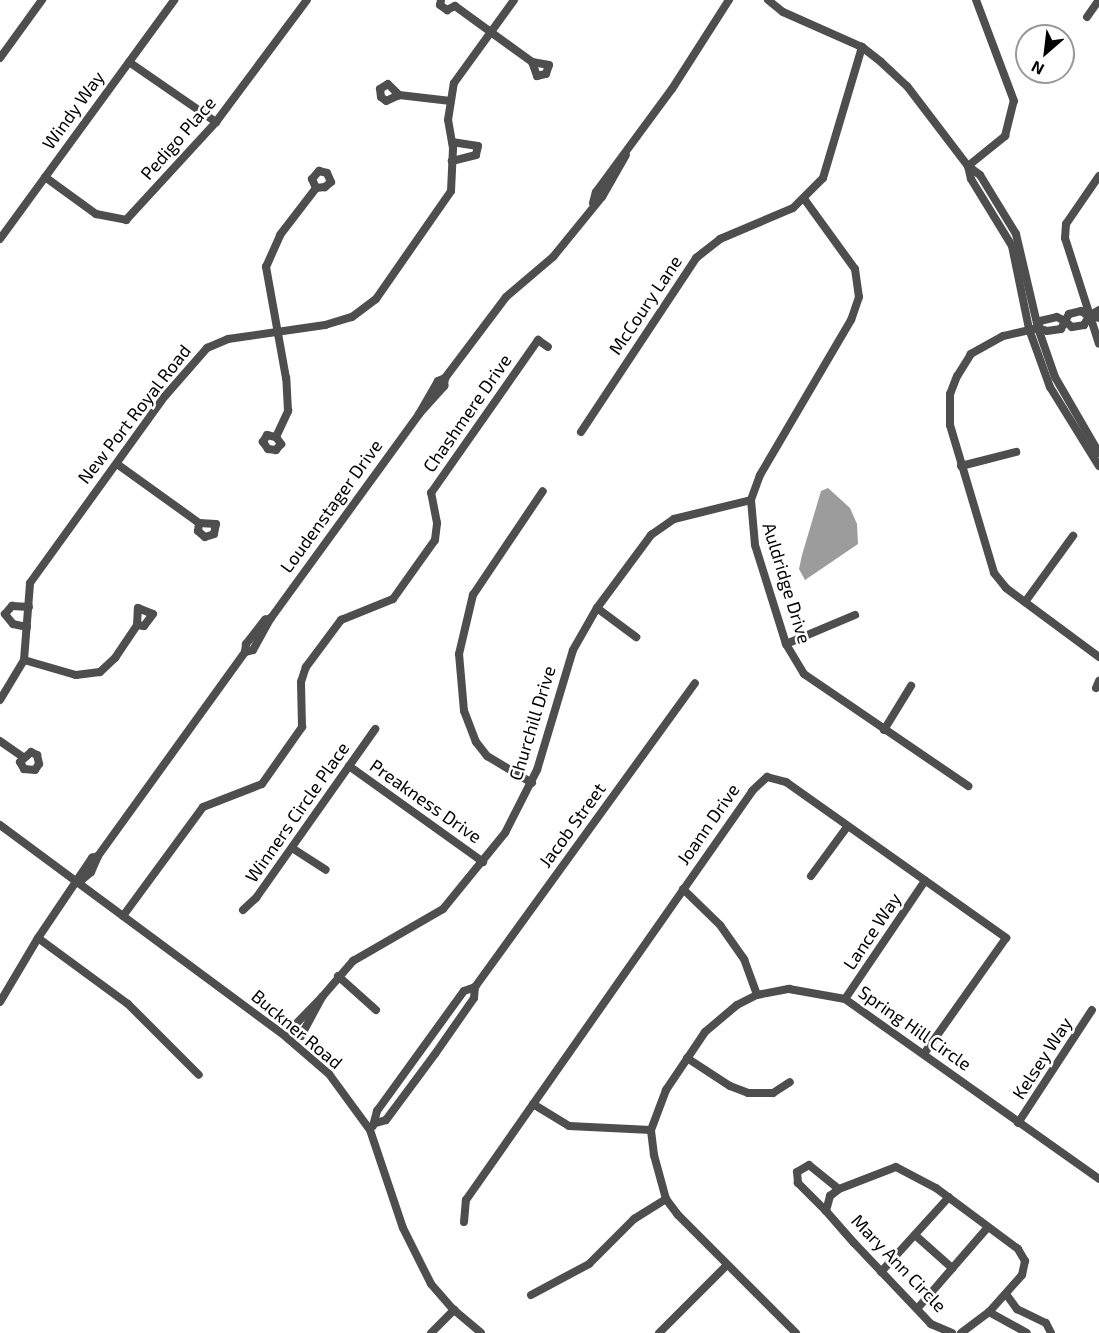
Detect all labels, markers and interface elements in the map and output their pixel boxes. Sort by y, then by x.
north arrow [1015,24,1075,84]
text: N [1028,57,1047,80]
street label: Windy Way [37,66,109,154]
street label: Pedigo Place [136,92,220,184]
street label: McCoury Lane [604,251,686,359]
street label: New Port Royal Road [73,340,195,488]
street label: Chashmere Drive [418,350,516,476]
street label: Loudenstager Drive [275,435,387,577]
street label: Auldridge Drive [758,520,816,646]
street label: Churchill Drive [504,663,560,783]
street label: Winners Circle Place [240,738,354,886]
street label: Preakness Drive [366,754,486,848]
street label: Jacob Street [534,779,610,871]
street label: Joann Drive [672,779,744,869]
street label: Lance Way [838,888,906,974]
street label: Spring Hill Circle [854,981,976,1075]
street label: Buckner Road [247,985,347,1073]
street label: Kelsey Way [1007,1013,1077,1103]
street label: Mary Ann Circle [847,1209,951,1317]

